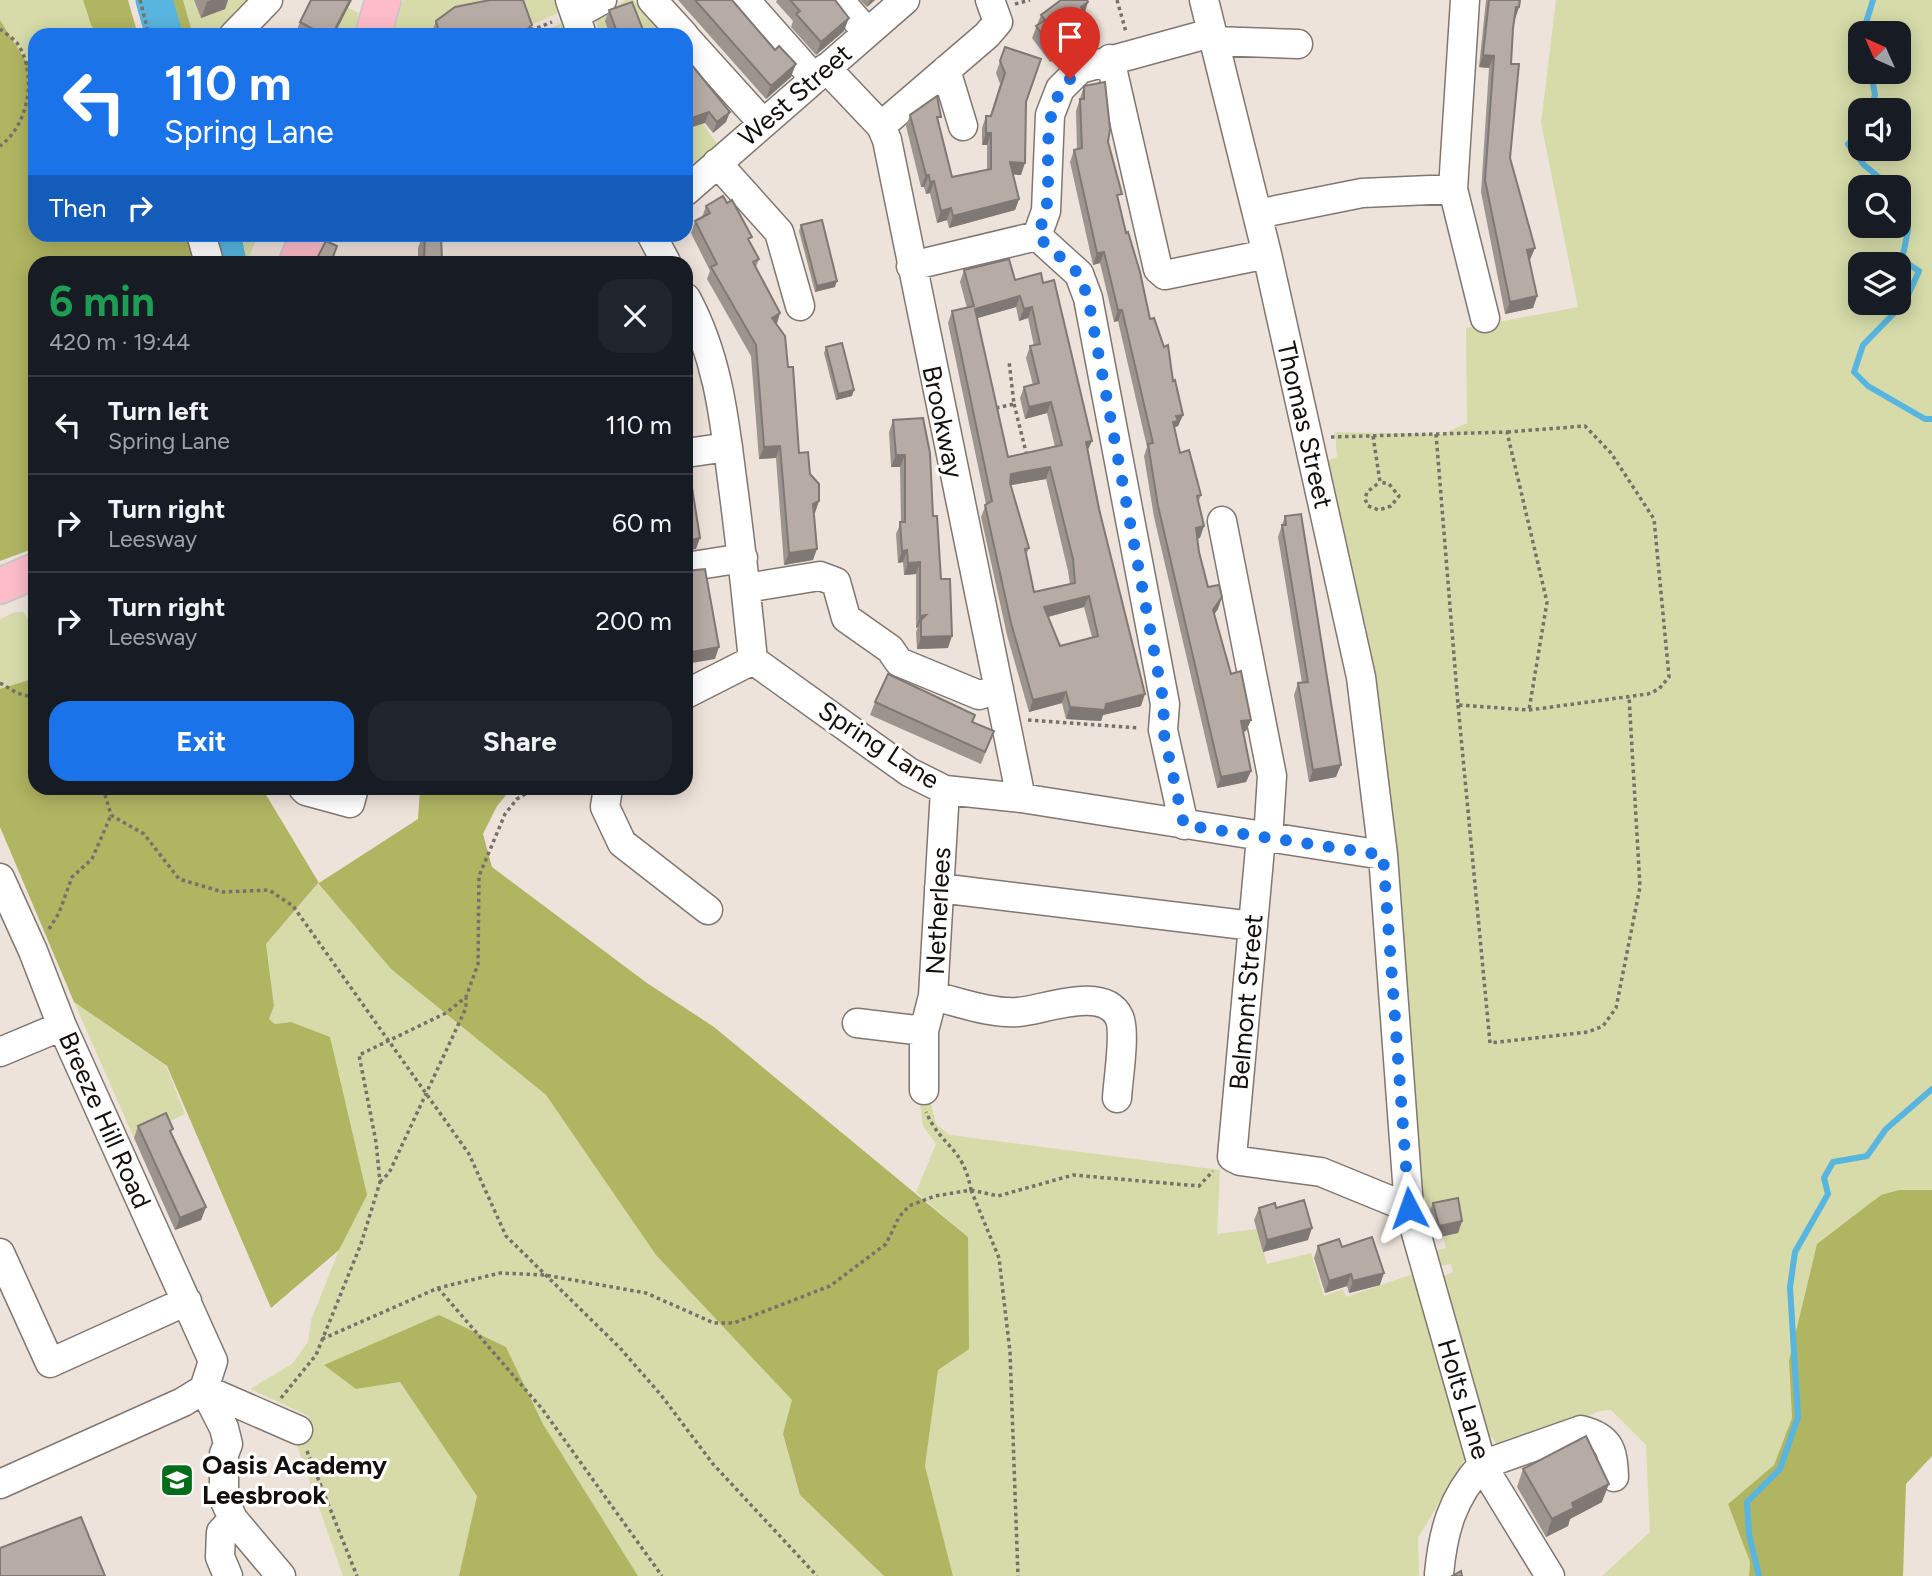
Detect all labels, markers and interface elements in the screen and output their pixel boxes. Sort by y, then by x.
pin [1040,7,1100,79]
icon: arrive [1051,18,1089,56]
north arrow [1848,21,1911,84]
map controls [1848,21,1911,315]
street label: West Street [732,37,858,153]
text: 110 m [164,53,292,112]
icon: left [49,56,140,147]
button: sound [1848,98,1911,161]
text: Spring Lane [164,113,334,151]
button: search [1848,175,1911,238]
icon: right [121,189,159,227]
text: Then [49,192,107,224]
button: layers [1848,252,1911,315]
text: 6 min [49,276,155,327]
button: close [598,279,672,353]
text: 420 m · 19:44 [49,328,190,356]
street label: Thomas Street [1270,338,1340,512]
street label: Brookway [915,363,971,482]
text: Turn left [108,395,209,427]
icon: left [49,406,87,444]
text: 110 m [605,409,672,441]
text: Spring Lane [108,427,230,455]
text: Turn right [108,493,225,525]
icon: right [49,504,87,542]
text: 60 m [612,507,672,539]
text: Leesway [108,525,197,553]
text: Turn right [108,591,225,623]
icon: right [49,602,87,640]
text: 200 m [596,605,672,637]
text: Leesway [108,623,197,651]
street label: Spring Lane [812,694,946,796]
button: Exit [49,701,354,781]
button: Share [368,701,672,781]
street label: Netherlees [919,846,957,976]
street label: Belmont Street [1222,912,1270,1091]
street label: Breeze Hill Road [52,1027,158,1213]
position arrow [1372,1171,1446,1245]
street label: Holts Lane [1431,1335,1497,1463]
place label: Oasis Academy Leesbrook [202,1449,387,1511]
school or university icon: Oasis Academy Leesbrook [158,1461,196,1499]

